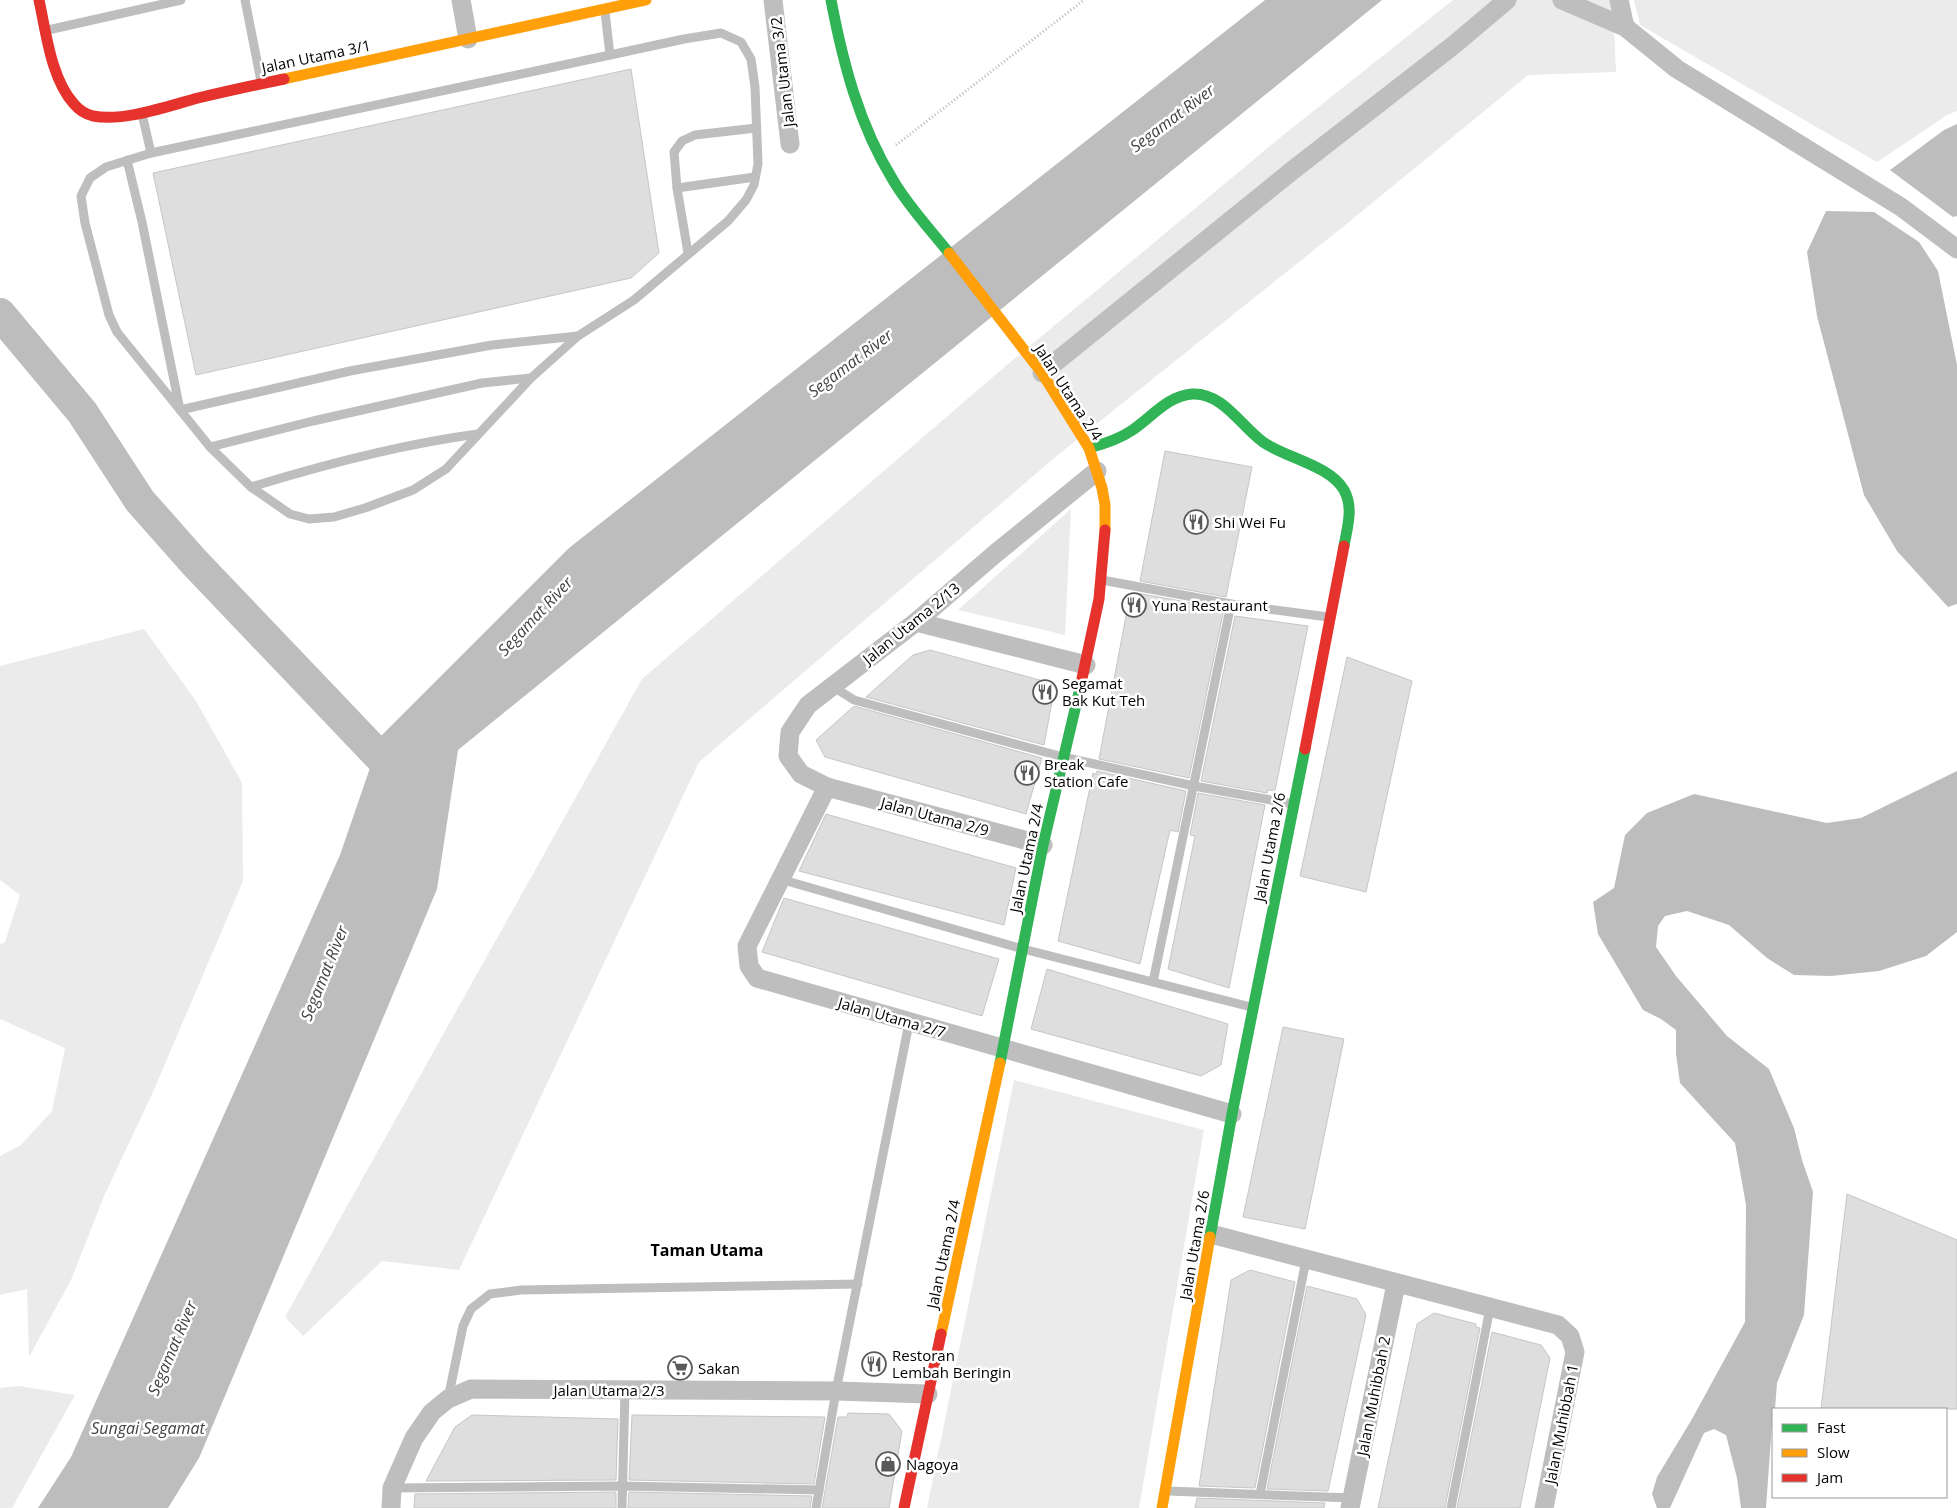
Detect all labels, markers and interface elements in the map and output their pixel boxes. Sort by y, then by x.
street label: Jalan Utama 3/2 [765,16,799,130]
street label: Jalan Utama 3/1 [258,35,372,78]
water label: Segamat River [1125,79,1219,157]
water label: Segamat River [803,324,897,402]
street label: Jalan Utama 2/4 [1029,338,1108,444]
restaurant icon: Shi Wei Fu [1183,509,1209,535]
place label: Shi Wei Fu [1214,512,1286,532]
water label: Segamat River [493,571,578,660]
street label: Jalan Utama 2/13 [857,578,964,670]
restaurant icon: Yuna Restaurant [1121,592,1147,618]
place label: Yuna Restaurant [1152,595,1268,615]
place label: Segamat Bak Kut Teh [1062,673,1145,710]
restaurant icon: Segamat Bak Kut Teh [1032,679,1058,705]
place label: Break Station Cafe [1044,754,1128,791]
restaurant icon: Break Station Cafe [1014,760,1040,786]
street label: Jalan Utama 2/9 [877,791,991,840]
street label: Jalan Utama 2/6 [1248,791,1289,905]
street label: Jalan Utama 2/4 [1004,801,1047,916]
water label: Segamat River [295,922,353,1024]
street label: Jalan Utama 2/7 [834,992,948,1042]
street label: Jalan Utama 2/6 [1174,1189,1213,1303]
street label: Jalan Utama 2/4 [921,1197,964,1312]
district label: Taman Utama [650,1239,764,1261]
water label: Segamat River [142,1297,202,1399]
street label: Jalan Muhibbah 2 [1351,1334,1394,1460]
place label: Restoran Lembah Beringin [892,1345,1011,1382]
restaurant icon: Restoran Lembah Beringin [861,1351,887,1377]
supermarket icon: Sakan [667,1355,693,1381]
place label: Sakan [698,1358,740,1378]
street label: Jalan Muhibbah 1 [1539,1362,1582,1488]
street label: Jalan Utama 2/3 [552,1380,664,1400]
legend [1772,1408,1947,1498]
water label: Sungai Segamat [91,1417,206,1439]
text: Fast [1817,1417,1846,1437]
text: Slow [1817,1442,1850,1462]
shop icon: Nagoya [875,1451,901,1477]
place label: Nagoya [906,1454,959,1474]
text: Jam [1815,1467,1843,1487]

